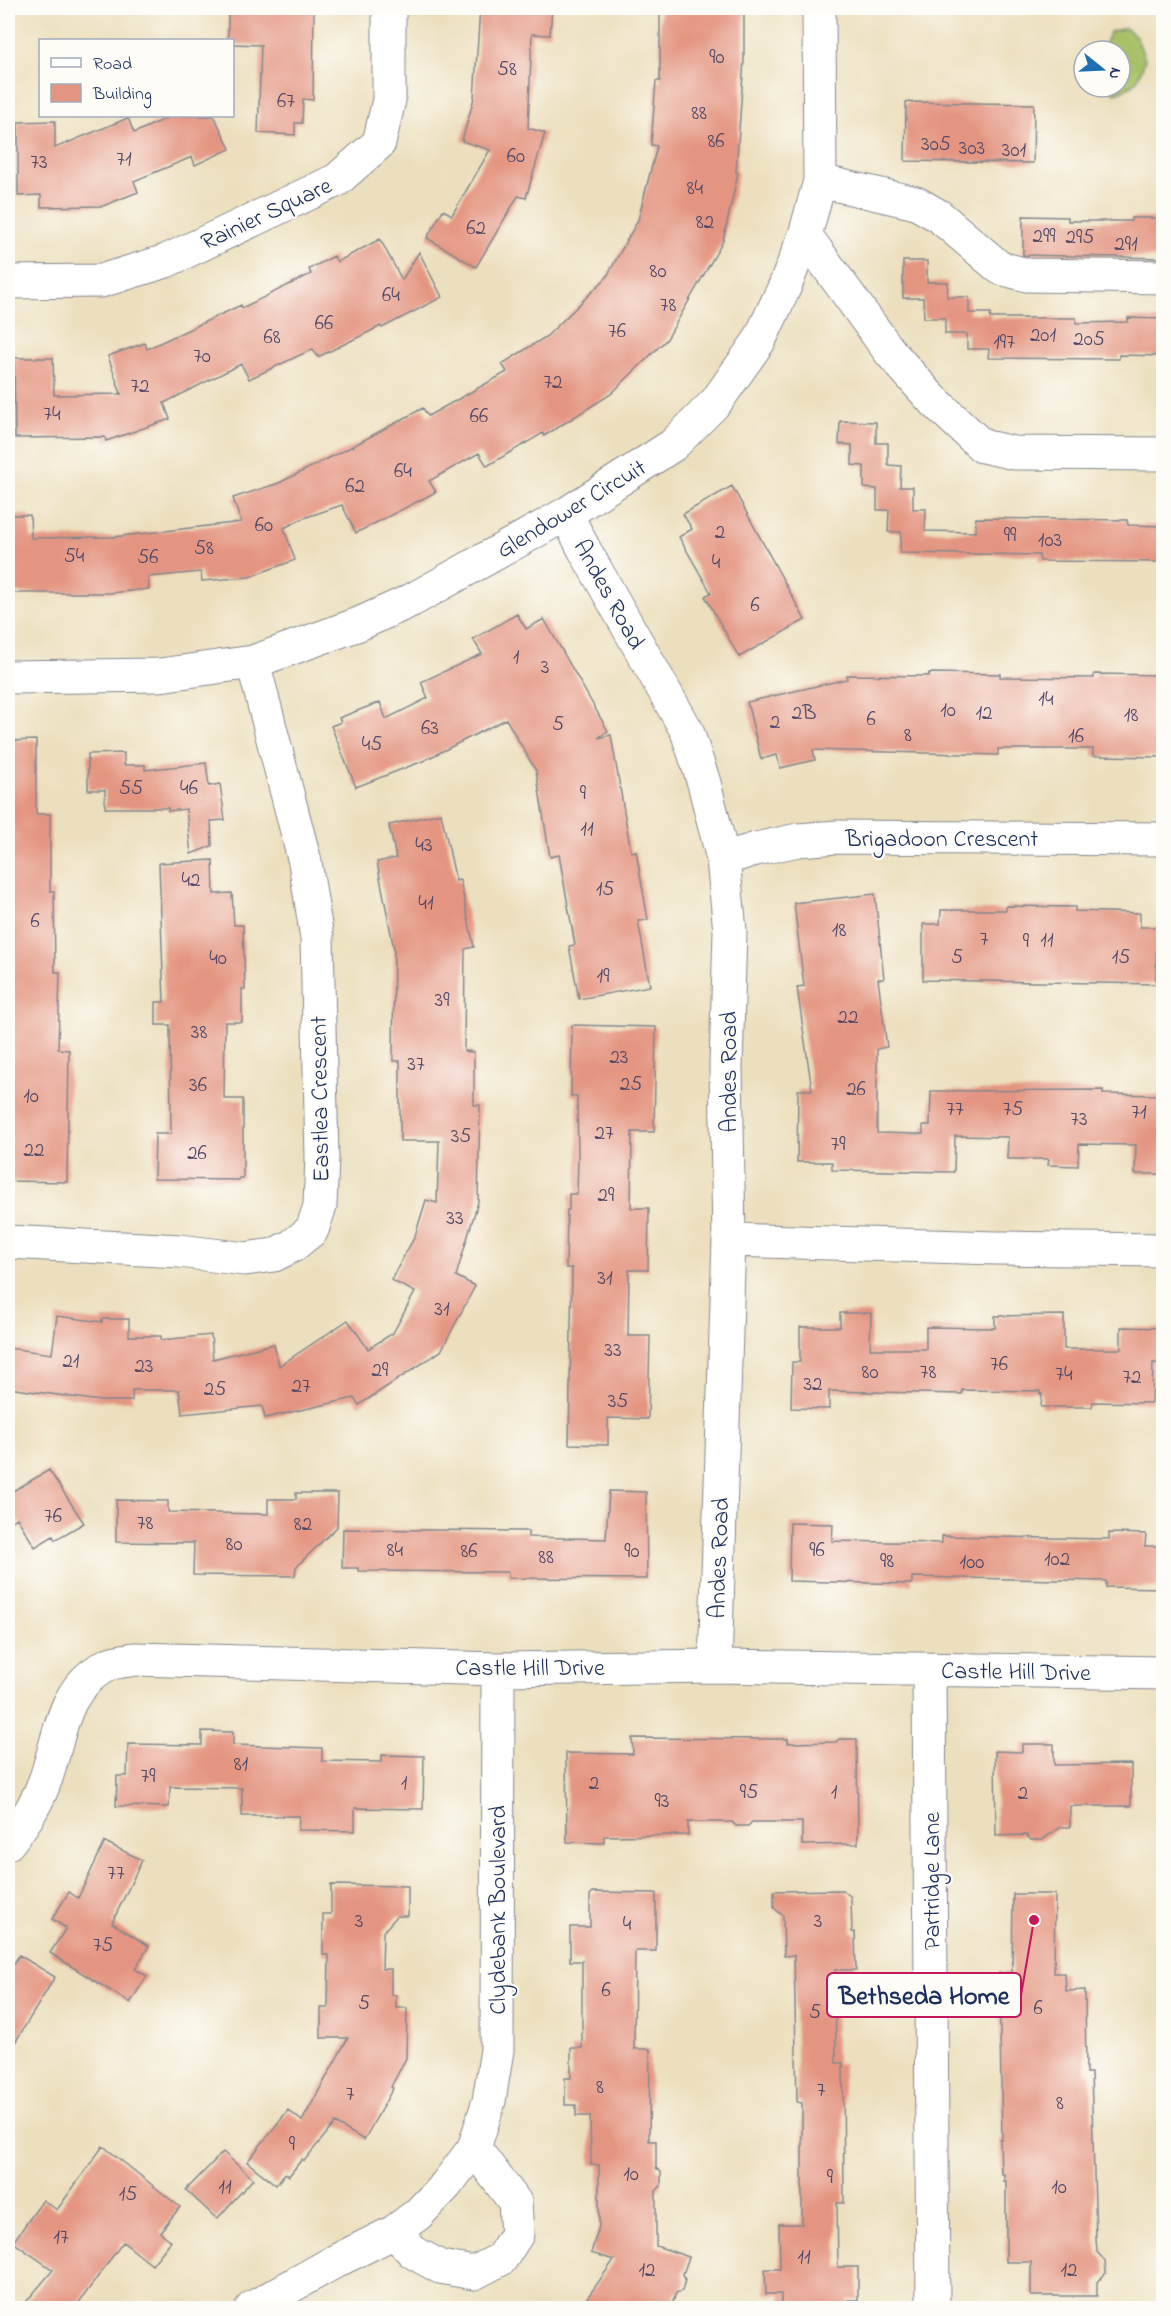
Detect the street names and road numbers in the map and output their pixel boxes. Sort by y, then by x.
street label: Rainier Square [196,169,339,261]
street label: Glendower Circuit [491,452,654,569]
street label: Andes Road [563,534,653,657]
street label: Brigadoon Crescent [845,823,1038,858]
street label: Andes Road [713,1011,748,1133]
street label: Eastlea Crescent [303,1015,340,1182]
street label: Andes Road [701,1496,740,1619]
street label: Castle Hill Drive [455,1652,605,1687]
street label: Castle Hill Drive [941,1655,1091,1692]
street label: Clydebank Boulevard [482,1805,518,2015]
street label: Partridge Lane [916,1812,951,1950]

